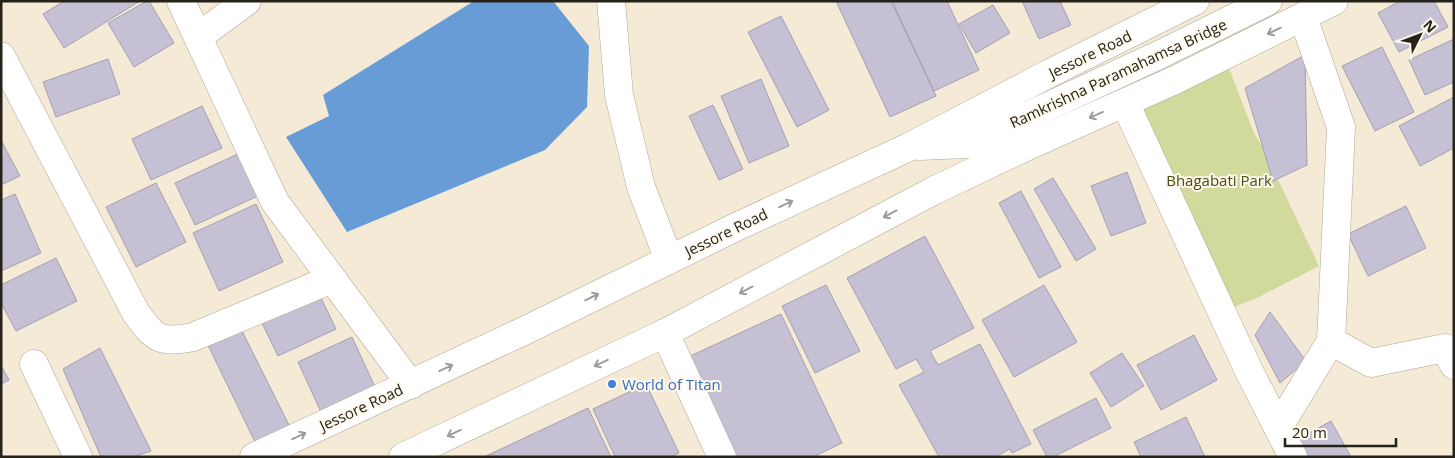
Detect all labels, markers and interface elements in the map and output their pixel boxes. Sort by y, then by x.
north arrow [1395,10,1445,60]
street label: Ramkrishna Paramahamsa Bridge [1006,14,1230,132]
text: N [1419,15,1441,37]
street label: Jessore Road [1043,25,1135,84]
one-way arrow [1267,26,1282,36]
one-way arrow [1089,111,1104,121]
park label: Bhagabati Park [1166,170,1272,190]
one-way arrow [778,198,793,208]
street label: Jessore Road [679,203,771,262]
one-way arrow [882,209,897,219]
one-way arrow [739,286,754,295]
one-way arrow [584,292,599,302]
one-way arrow [594,359,609,368]
one-way arrow [438,363,453,372]
place label: World of Titan [622,374,721,394]
marker: World of Titan [606,378,618,390]
street label: Jessore Road [314,379,406,436]
scale bar [1285,416,1396,448]
text: 20 m [1292,422,1327,442]
one-way arrow [447,428,462,438]
one-way arrow [291,431,306,441]

